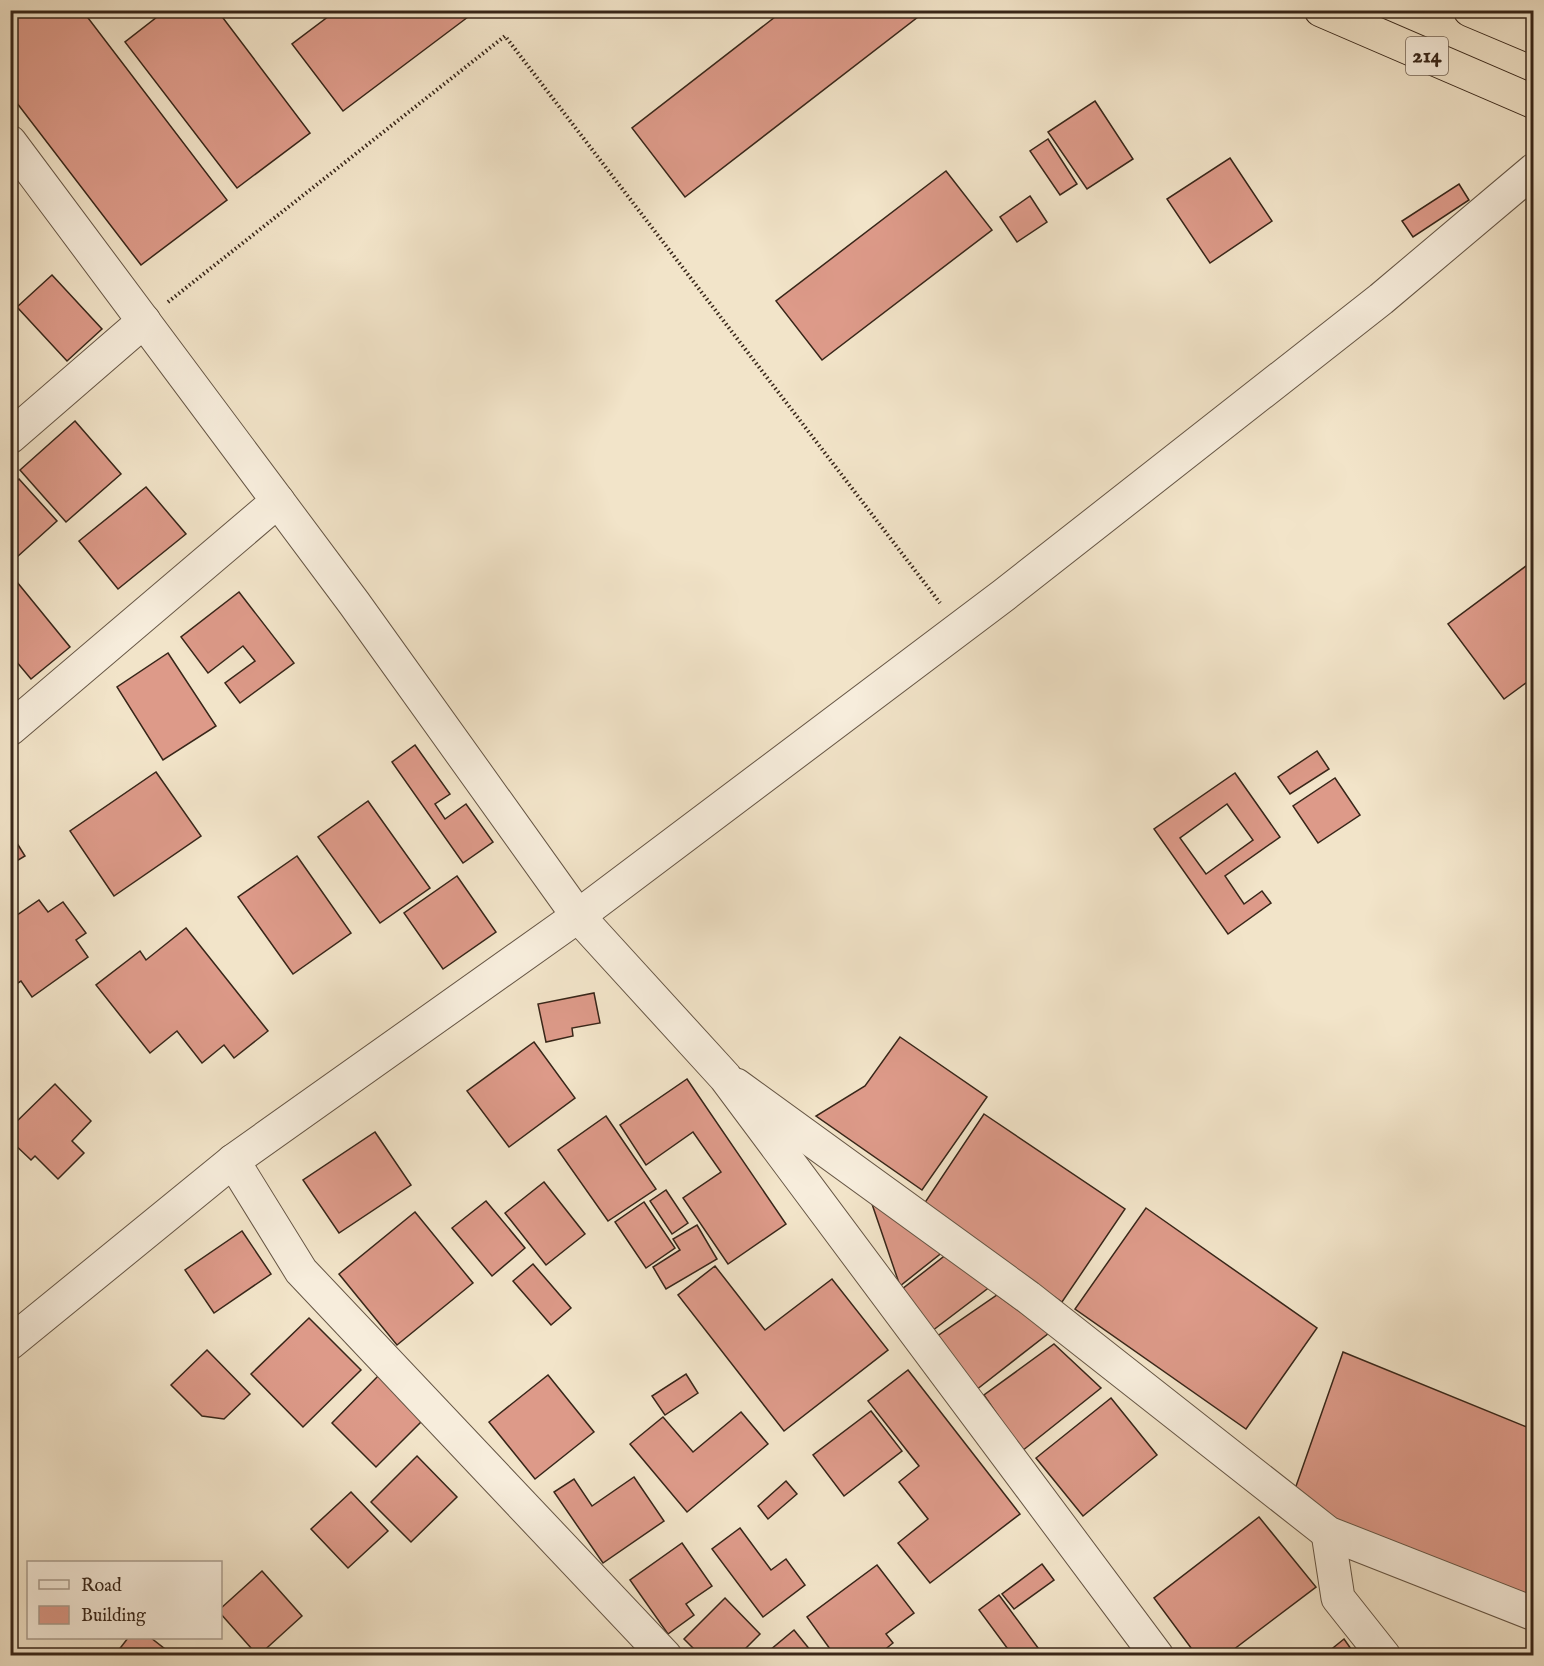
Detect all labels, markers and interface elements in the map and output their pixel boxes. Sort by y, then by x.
road number: 214 [1406,37,1448,75]
legend [27,1561,222,1639]
text: Road [81,1575,122,1598]
text: Building [81,1605,146,1628]

